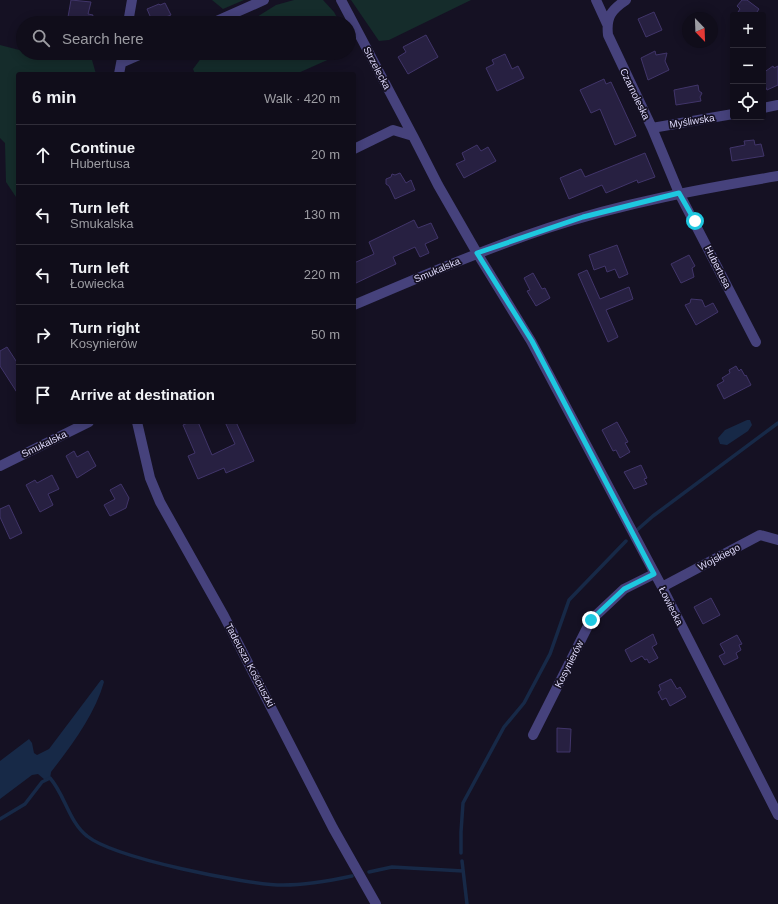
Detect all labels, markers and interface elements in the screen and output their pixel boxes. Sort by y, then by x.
north arrow [682,12,718,48]
map controls [730,12,766,120]
button: + [730,12,766,48]
search box [16,16,356,60]
icon: search [30,27,52,49]
text: Search here [62,30,144,47]
street label: Strzelecka [361,45,393,92]
button: − [730,48,766,84]
street label: Czarnoleska [618,67,652,122]
button: locate [730,84,766,120]
text: 6 min [32,88,76,107]
text: Walk · 420 m [264,91,340,106]
street label: Myśliwska [669,112,716,130]
text: Continue [70,139,135,156]
icon: ahead [32,144,54,166]
text: 20 m [311,147,340,162]
text: Hubertusa [70,156,130,171]
text: Turn left [70,199,129,216]
icon: left [32,204,54,226]
text: 130 m [304,207,340,222]
route start [686,212,704,230]
text: Smukalska [70,216,134,231]
street label: Hubertusa [703,244,734,290]
street label: Smukalska [412,255,462,285]
text: Turn left [70,259,129,276]
icon: left [32,264,54,286]
text: 220 m [304,267,340,282]
text: Łowiecka [70,276,124,291]
text: Turn right [70,319,140,336]
icon: right [32,324,54,346]
text: 50 m [311,327,340,342]
text: Kosynierów [70,336,137,351]
icon: arrive [32,384,54,406]
text: Arrive at destination [70,386,215,403]
street label: Smukalska [20,428,69,460]
street label: Wojskiego [696,541,742,573]
street label: Łowiecka [657,585,686,627]
route end [582,611,600,629]
street label: Tadeusza Kościuszki [223,621,277,709]
street label: Kosynierów [552,638,586,690]

